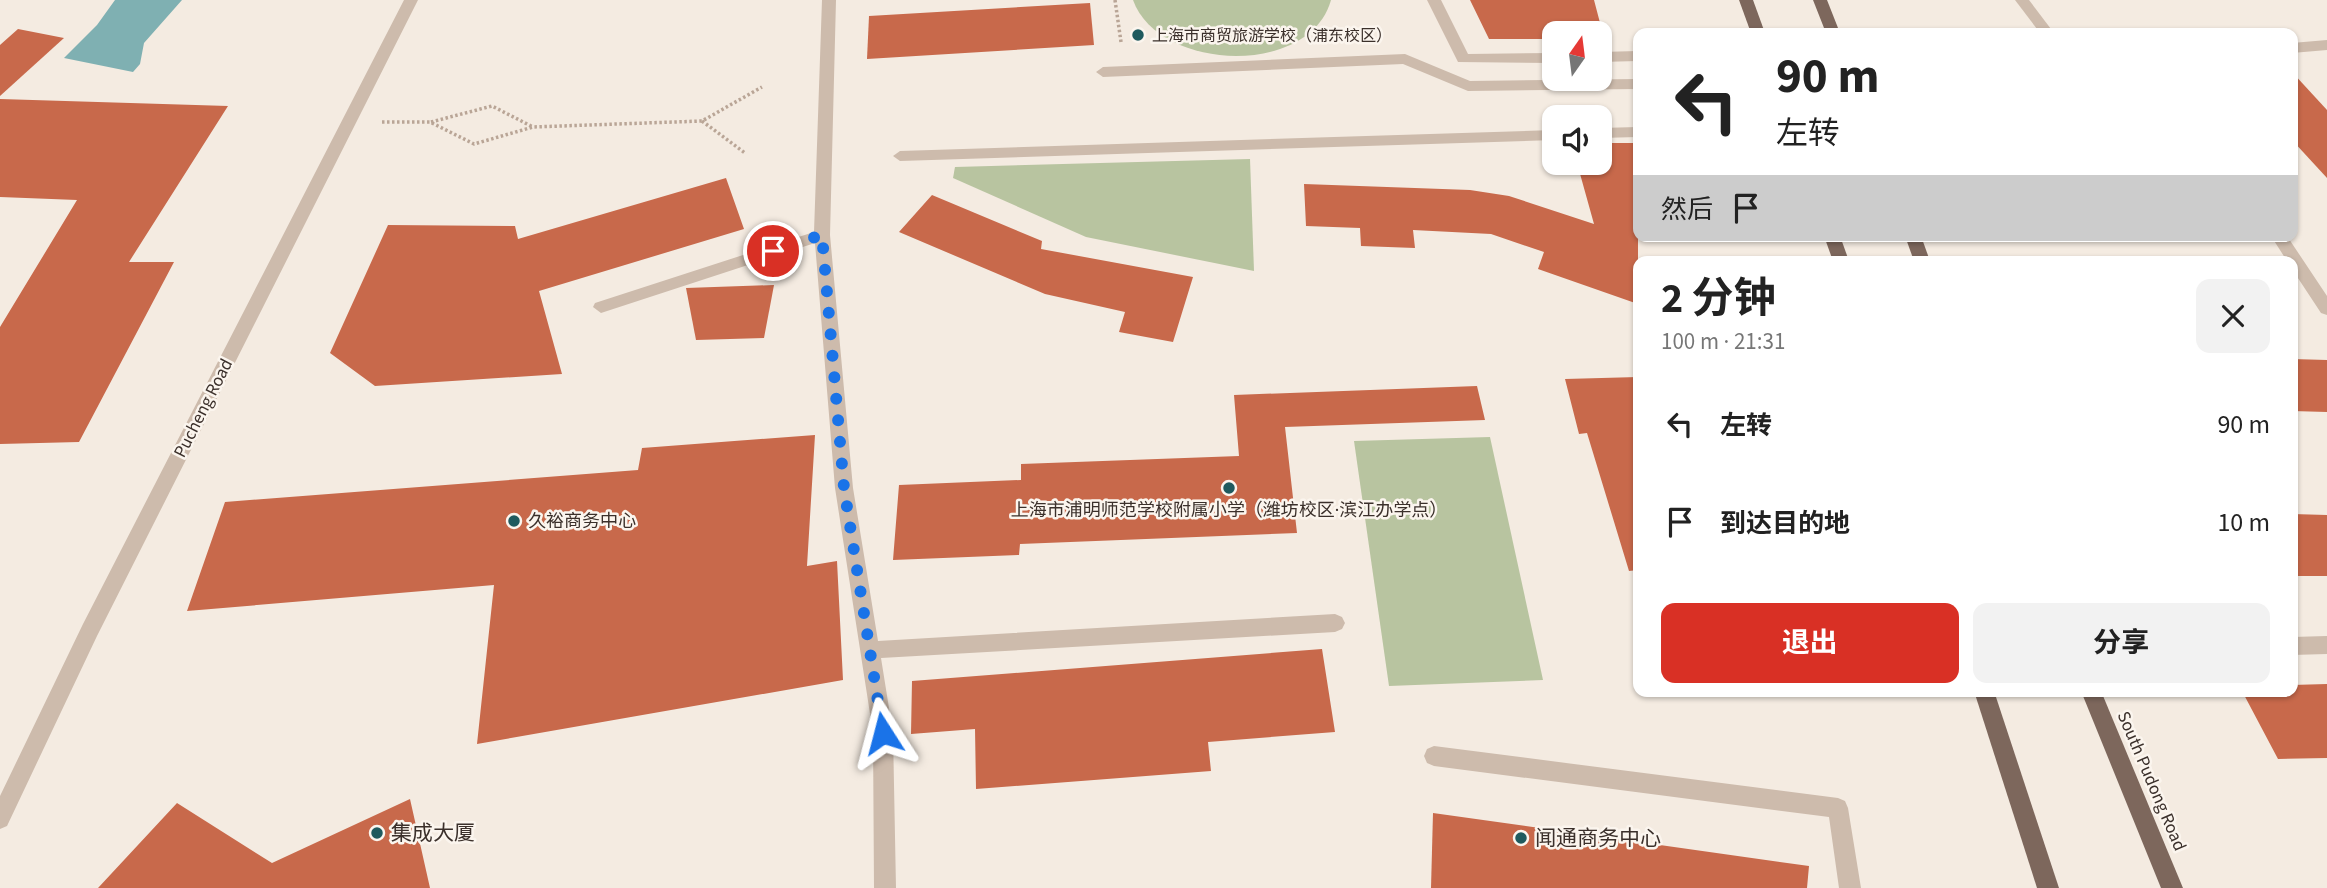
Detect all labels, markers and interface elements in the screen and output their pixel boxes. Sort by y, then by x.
north arrow [1542,21,1612,91]
map controls [1542,21,1612,175]
place label: 上海市商贸旅游学校（浦东校区） [1152,25,1392,47]
marker: 上海市商贸旅游学校（浦东校区） [1130,27,1146,43]
text: 90 m [1776,42,1880,112]
icon: left [1661,56,1752,147]
button: sound [1542,105,1612,175]
text: 左转 [1776,111,1840,157]
icon: arrive [1727,189,1765,227]
text: 然后 [1661,191,1713,228]
pin [743,221,803,281]
icon: arrive [754,232,792,270]
text: 2 分钟 [1661,269,1776,329]
button: close [2196,279,2270,353]
text: 100 m · 21:31 [1661,325,1785,358]
street label: Pucheng Road [168,354,239,462]
icon: left [1661,405,1699,443]
text: 90 m [2217,406,2270,443]
text: 左转 [1720,407,1772,444]
marker: 上海市浦明师范学校附属小学（潍坊校区·滨江办学点） [1221,480,1237,496]
place label: 上海市浦明师范学校附属小学（潍坊校区·滨江办学点） [1011,498,1447,523]
icon: arrive [1661,503,1699,541]
text: 10 m [2217,504,2270,541]
text: 到达目的地 [1720,505,1850,542]
place label: 久裕商务中心 [528,509,636,534]
marker: 久裕商务中心 [506,513,522,529]
button: 退出 [1661,603,1959,683]
button: 分享 [1973,603,2270,683]
position arrow [846,696,920,770]
street label: South Pudong Road [2111,707,2192,855]
place label: 集成大厦 [391,818,475,848]
place label: 闻通商务中心 [1535,823,1661,853]
marker: 集成大厦 [369,825,385,841]
marker: 闻通商务中心 [1513,830,1529,846]

